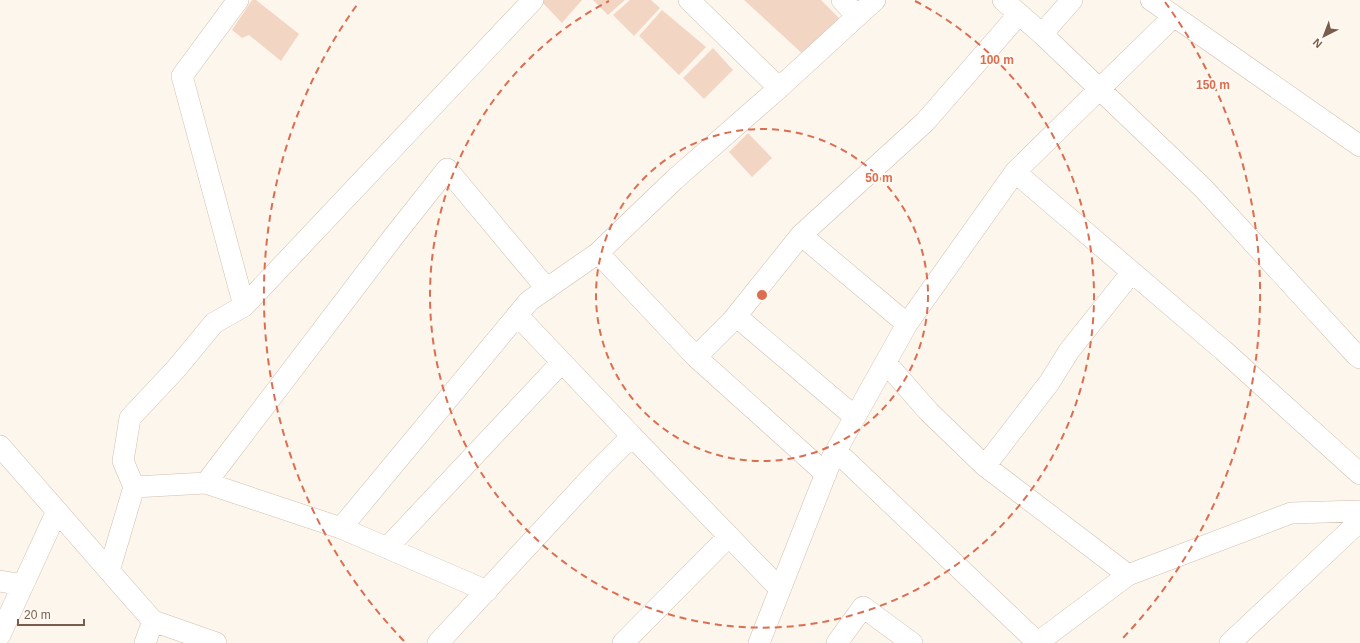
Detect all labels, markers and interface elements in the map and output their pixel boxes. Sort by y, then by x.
north arrow [1304,16,1344,56]
text: N [1310,36,1324,51]
text: 100 m [980,53,1014,67]
text: 150 m [1196,78,1230,92]
text: 50 m [865,171,893,185]
centre of rings [755,288,769,302]
scale bar [18,601,84,627]
text: 20 m [24,608,51,622]

